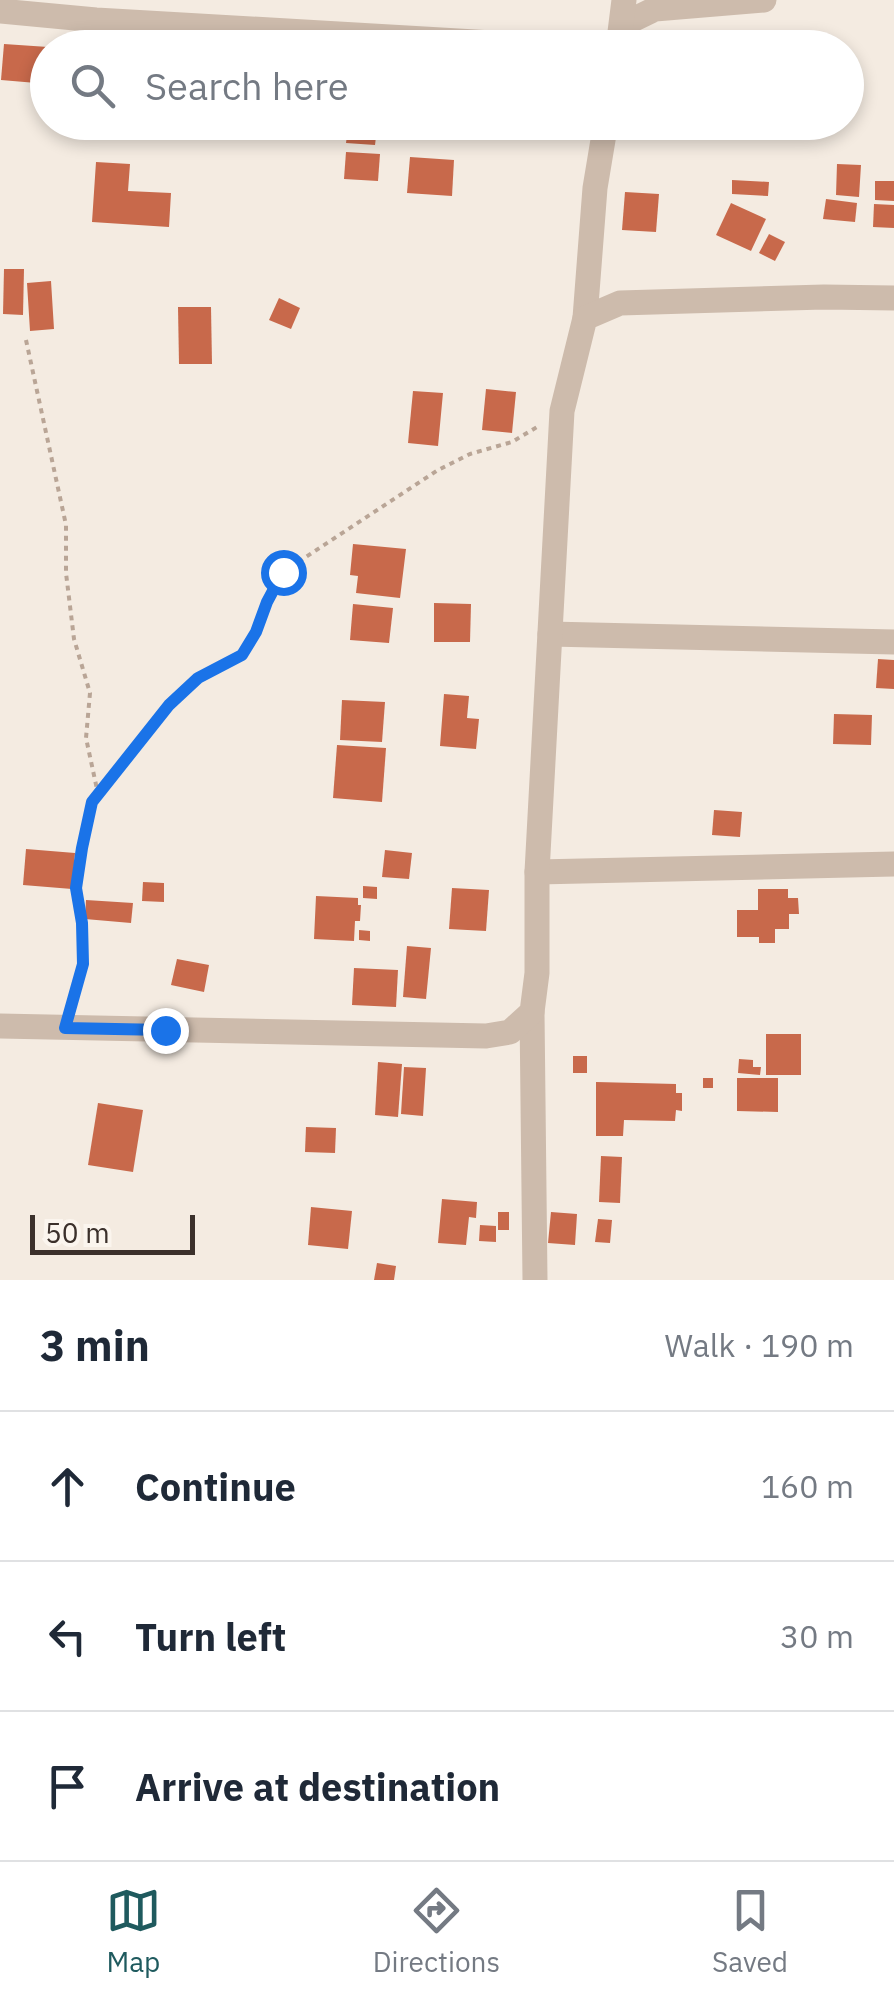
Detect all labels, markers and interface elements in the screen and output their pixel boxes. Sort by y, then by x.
search box [30,30,864,140]
icon: search [65,58,120,113]
text: Search here [145,61,349,110]
route start [261,550,307,596]
route end [143,1008,189,1054]
scale bar [30,1210,195,1254]
text: 50 m [45,1214,110,1251]
text: 3 min [40,1318,150,1373]
text: Walk · 190 m [665,1324,854,1366]
icon: ahead [40,1459,95,1514]
text: Continue [135,1462,296,1511]
text: 160 m [761,1465,854,1507]
icon: left [40,1609,95,1664]
text: Turn left [135,1612,286,1661]
text: 30 m [780,1615,854,1657]
icon: arrive [40,1759,95,1814]
text: Arrive at destination [135,1762,500,1811]
tab: Map [106,1883,161,1980]
tab: Directions [373,1883,500,1980]
tab: Saved [712,1883,788,1980]

